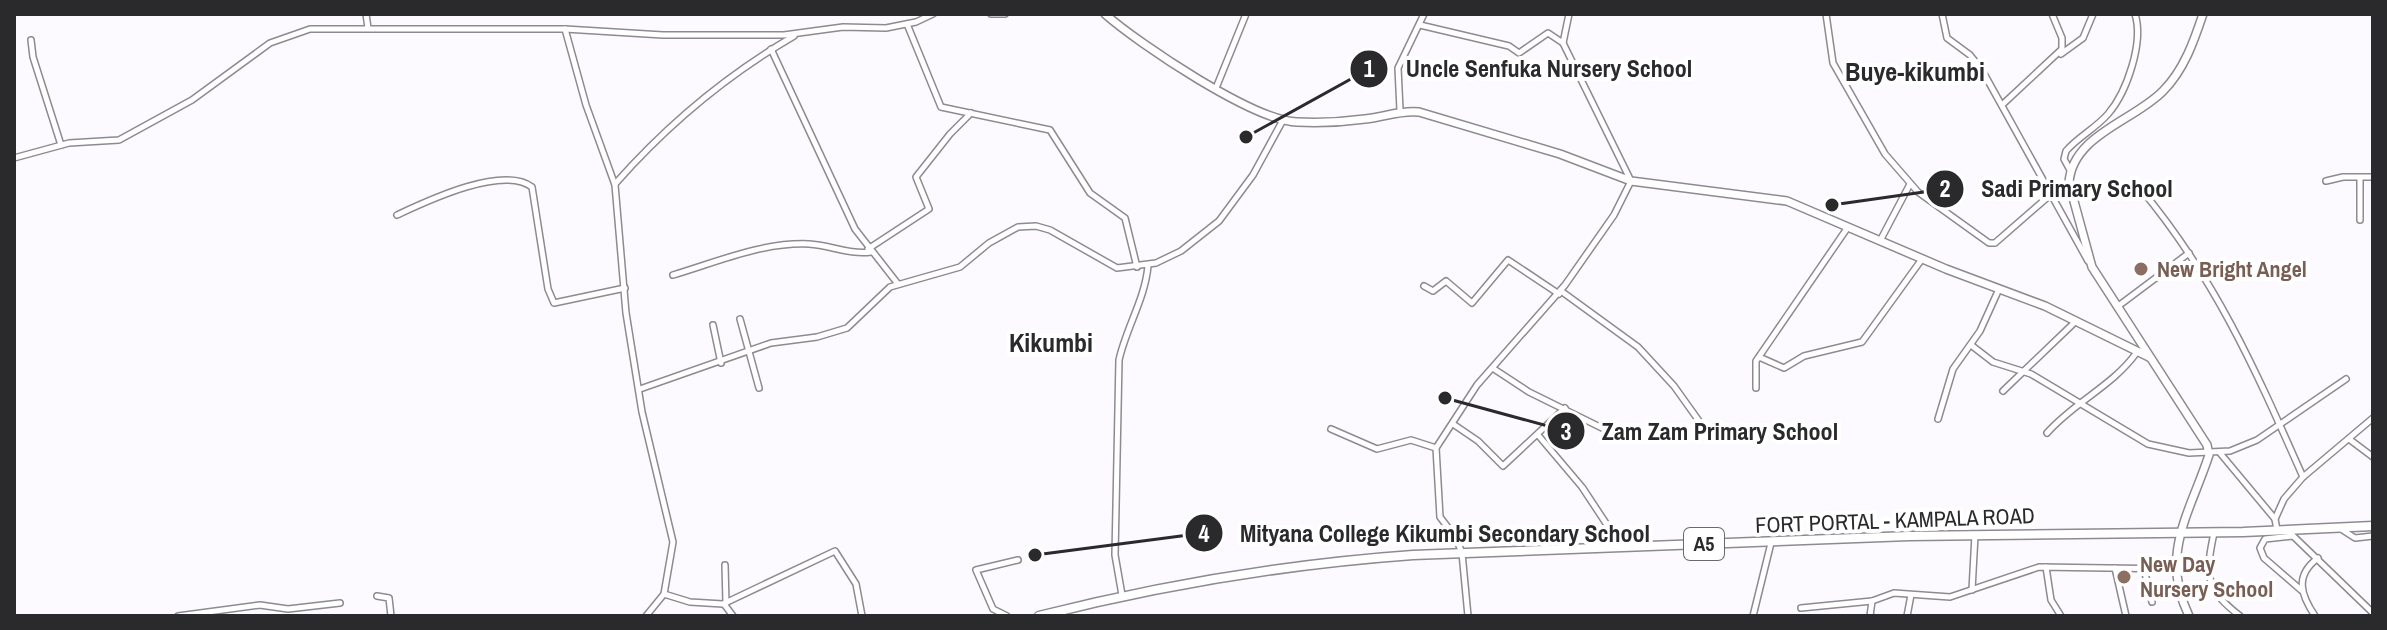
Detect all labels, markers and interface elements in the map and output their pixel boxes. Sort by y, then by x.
callout: Uncle Senfuka Nursery School [1349,45,1708,93]
text: 1 [1364,52,1375,84]
text: Uncle Senfuka Nursery School [1406,52,1692,84]
district label: Buye-kikumbi [1845,54,1985,89]
callout: Sadi Primary School [1925,165,2189,213]
text: 2 [1940,172,1951,204]
text: Sadi Primary School [1981,172,2173,204]
place label: New Bright Angel [2157,254,2307,284]
marker: New Bright Angel [2132,260,2150,278]
district label: Kikumbi [1009,325,1093,360]
callout: Zam Zam Primary School [1546,407,1854,455]
text: 3 [1561,415,1572,447]
text: Zam Zam Primary School [1602,415,1838,447]
street label: FORT PORTAL - KAMPALA ROAD [1755,500,2035,540]
callout: Mityana College Kikumbi Secondary School [1184,509,1666,557]
text: 4 [1199,517,1210,549]
text: Mityana College Kikumbi Secondary School [1240,517,1650,549]
road number: A5 [1684,528,1724,560]
place label: New Day Nursery School [2140,549,2273,604]
marker: New Day Nursery School [2115,568,2133,586]

